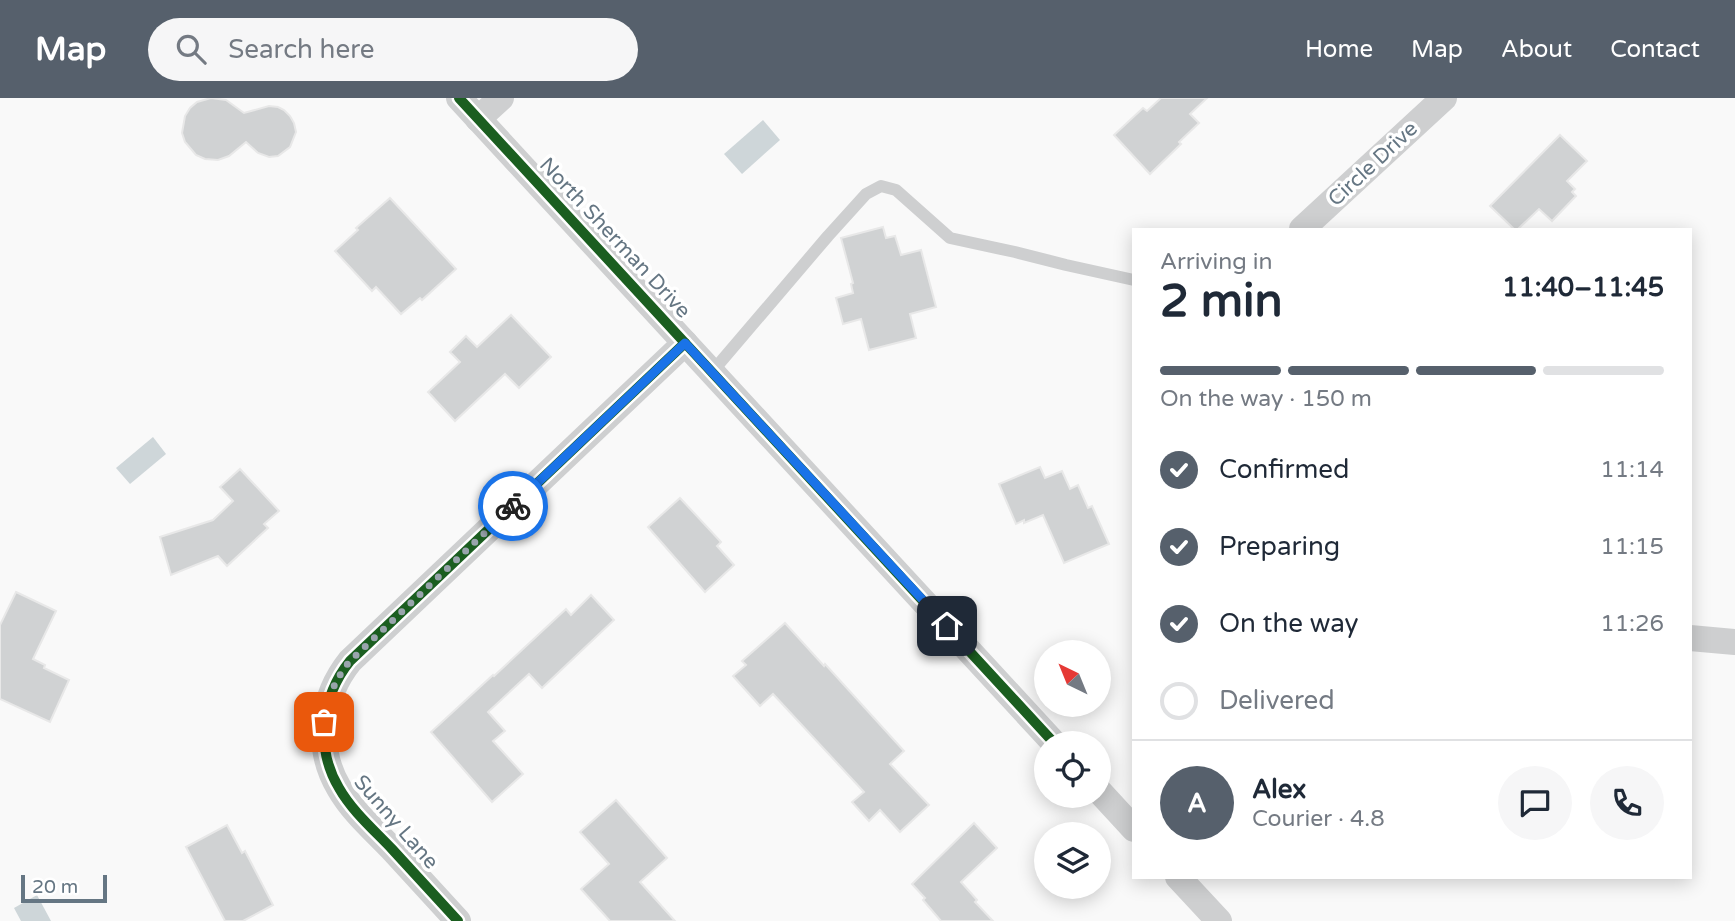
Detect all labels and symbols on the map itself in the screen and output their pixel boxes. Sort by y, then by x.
street label: Circle Drive [1323,116,1423,212]
street label: North Sherman Drive [534,153,696,323]
courier [478,471,548,541]
pin [917,596,977,656]
north arrow [1034,640,1111,718]
pin [294,692,354,752]
street label: Sunny Lane [348,770,444,874]
scale bar [21,872,107,904]

